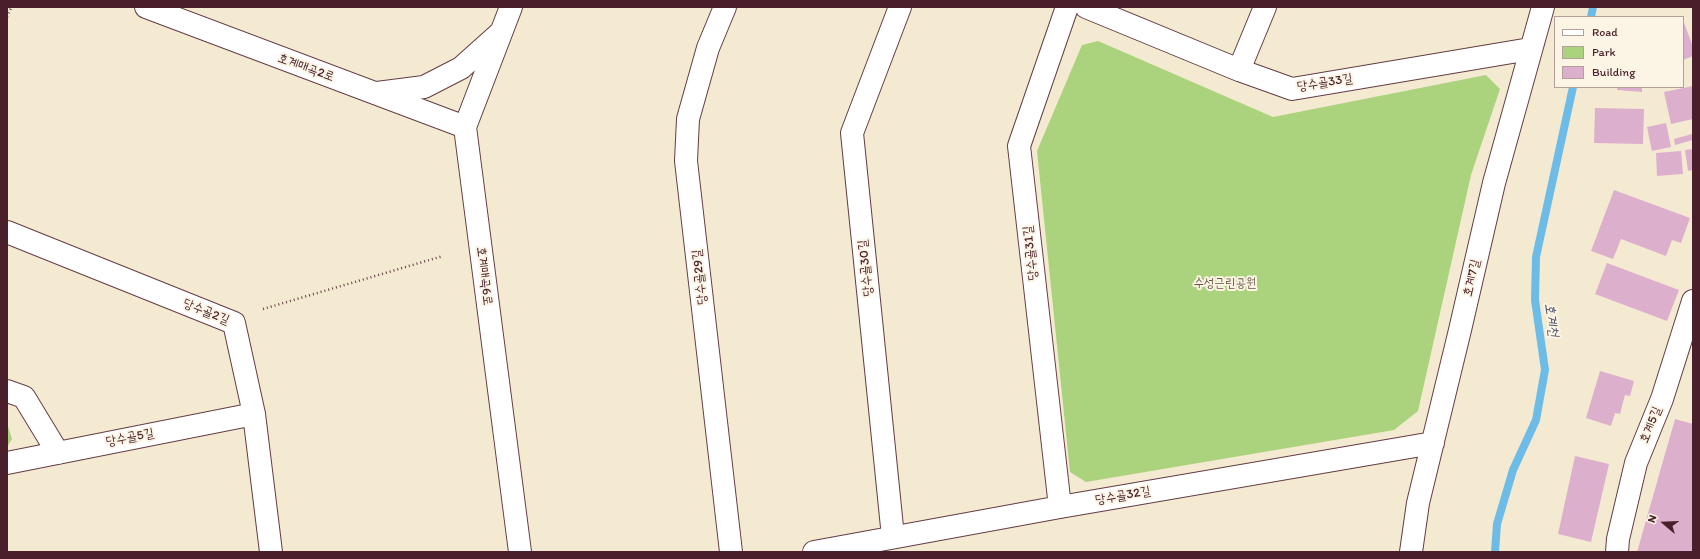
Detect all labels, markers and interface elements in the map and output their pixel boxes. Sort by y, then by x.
legend [1554,16,1684,88]
text: Road [1592,25,1618,39]
text: Park [1592,45,1616,59]
street label: 호계매곡2로 [276,51,336,85]
text: Building [1592,65,1635,79]
street label: 당수골33길 [1296,71,1354,95]
street label: 당수골31길 [1020,225,1042,281]
street label: 당수골30길 [855,239,877,297]
street label: 호계매곡6로 [473,246,495,306]
street label: 당수골29길 [689,249,711,305]
street label: 호계7길 [1460,258,1484,298]
park label: 수성근린공원 [1194,276,1256,292]
street label: 당수골2길 [181,296,231,328]
water label: 호계천 [1540,302,1562,338]
street label: 호계5길 [1637,404,1665,446]
street label: 당수골5길 [105,426,155,450]
street label: 당수골32길 [1094,483,1152,509]
north arrow [1644,503,1684,543]
text: N [1645,513,1660,525]

